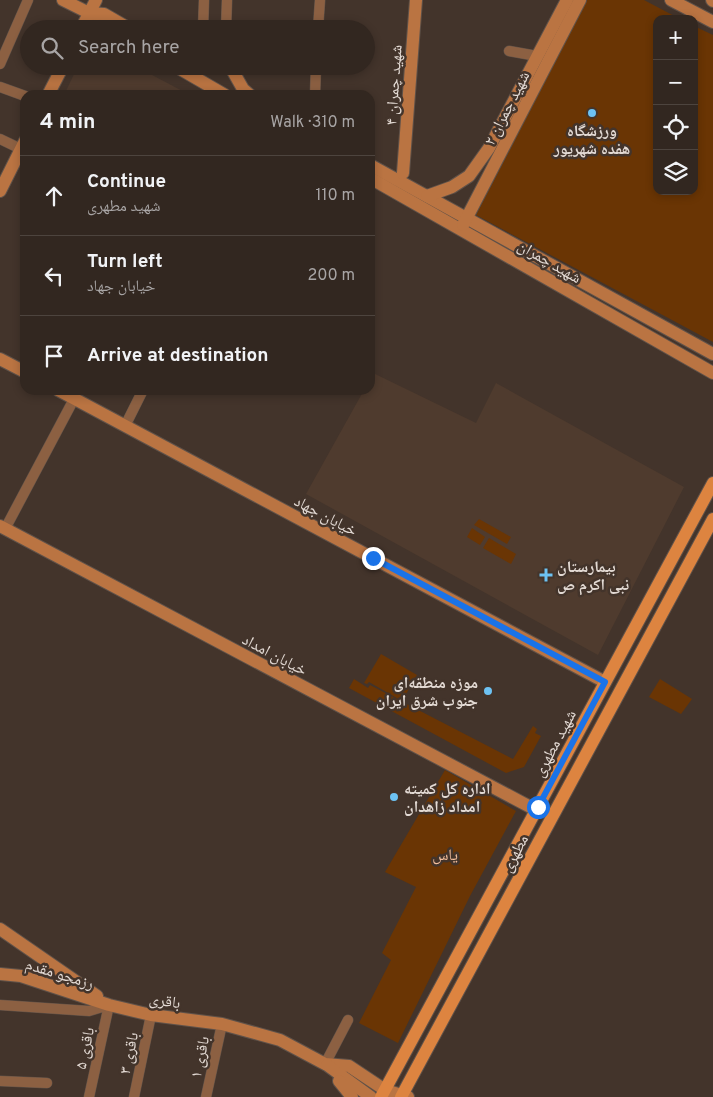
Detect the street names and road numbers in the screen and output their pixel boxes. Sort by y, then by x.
street label: شهید چمران ۴ [382,44,408,126]
street label: شهید چمران ۲ [480,68,535,150]
street label: شهید چمران [514,237,584,289]
street label: خیابان جهاد [290,492,360,542]
street label: خیابان امداد [238,630,310,681]
street label: شهید مطهری [530,707,582,781]
street label: مطهری [498,832,534,876]
street label: رزمجو مقدم [23,955,96,995]
street label: باقری [148,990,182,1014]
street label: باقری ۵ [72,1026,100,1071]
street label: باقری ۳ [116,1031,144,1076]
street label: باقری ۱ [187,1035,215,1080]

